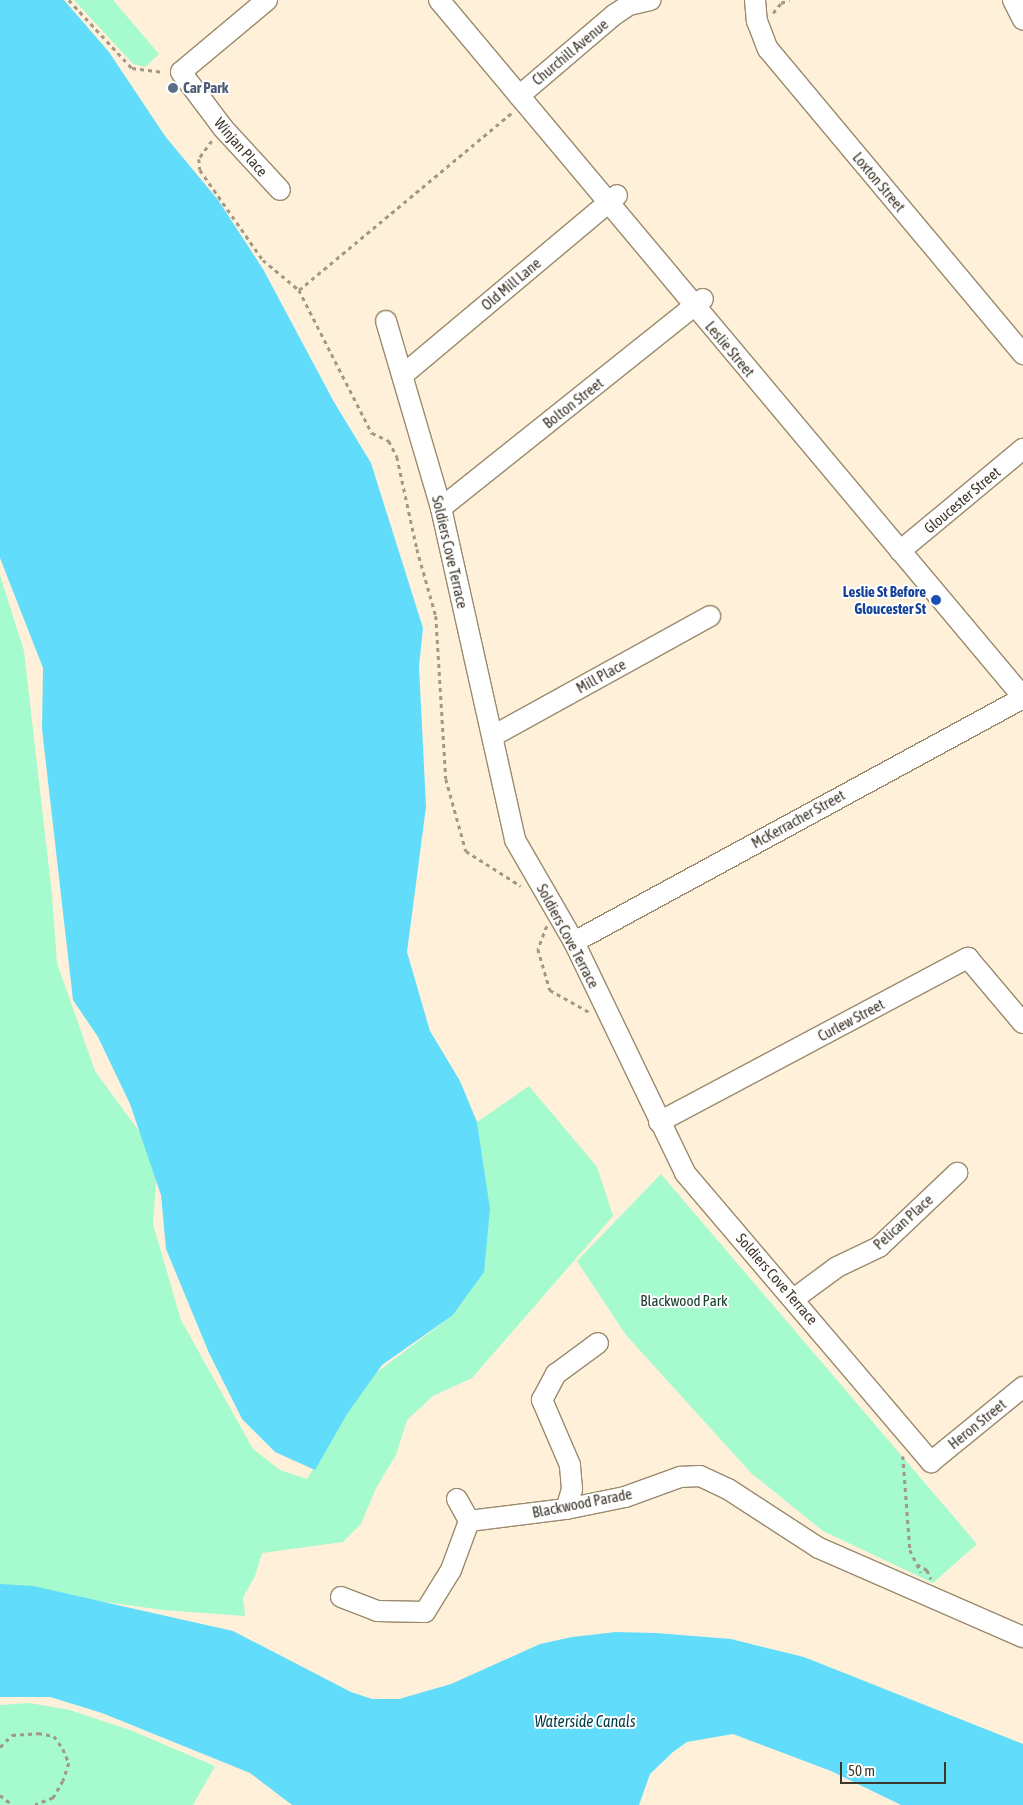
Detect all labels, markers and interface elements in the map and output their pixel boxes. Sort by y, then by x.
street label: Churchill Avenue [528,15,612,89]
place label: Car Park [183,79,228,97]
marker: Car Park [167,82,179,94]
street label: Winjan Place [211,114,271,180]
street label: Loxton Street [849,149,909,215]
street label: Old Mill Lane [478,254,544,314]
street label: Leslie Street [702,318,758,380]
street label: Bolton Street [539,374,607,432]
street label: Gloucester Street [920,463,1004,537]
street label: Soldiers Cove Terrace [428,494,472,610]
place label: Leslie St Before Gloucester St [843,582,926,617]
marker: Leslie St Before Gloucester St [930,594,942,606]
street label: Mill Place [573,655,629,697]
street label: McKerracher Street [748,786,848,852]
street label: Soldiers Cove Terrace [533,881,603,991]
street label: Curlew Street [815,995,887,1045]
street label: Pelican Place [870,1191,936,1253]
street label: Soldiers Cove Terrace [732,1230,822,1328]
park label: Blackwood Park [640,1292,728,1310]
street label: Heron Street [944,1395,1010,1453]
street label: Blackwood Parade [531,1484,633,1522]
water label: Waterside Canals [534,1711,636,1731]
scale bar [843,1752,949,1784]
text: 50 m [848,1762,875,1779]

